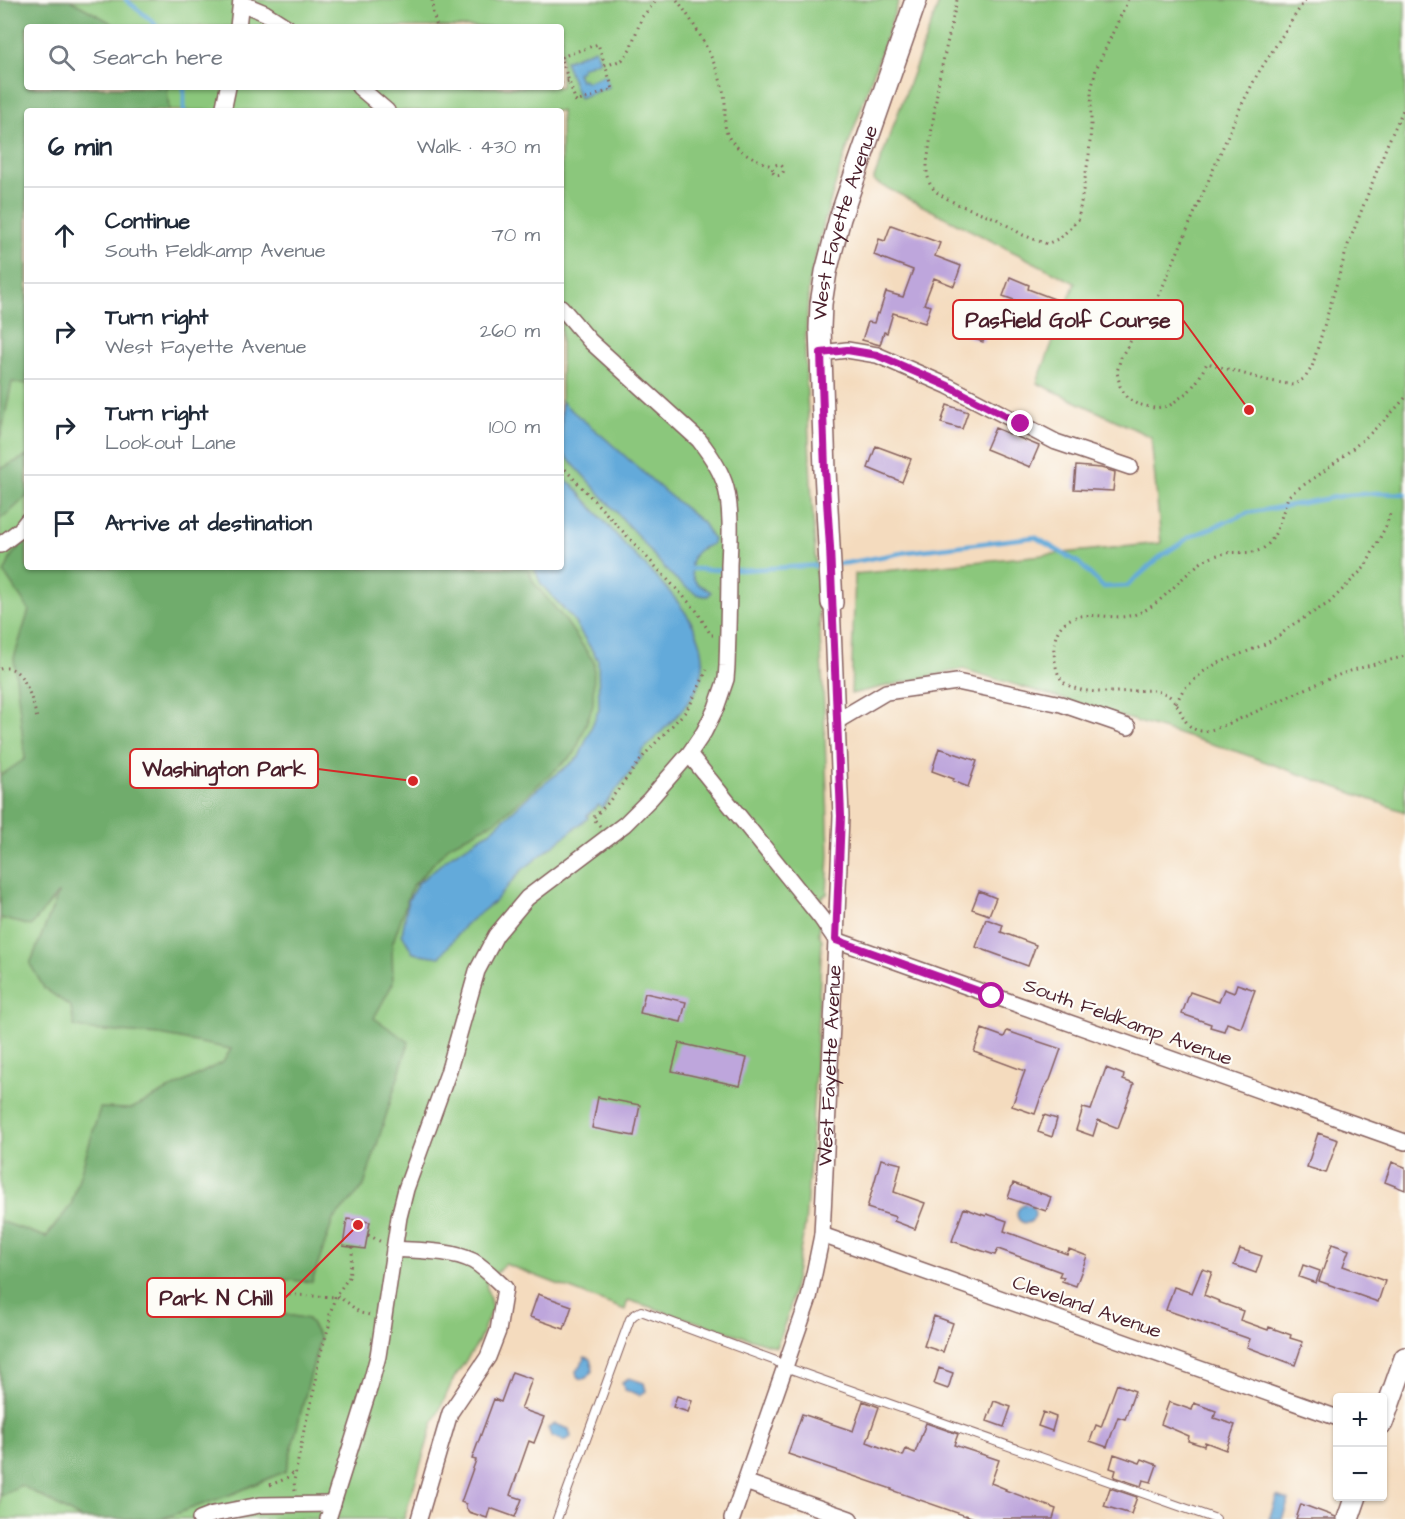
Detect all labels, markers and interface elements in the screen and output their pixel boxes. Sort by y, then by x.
search box [24,24,564,90]
icon: search [45,41,78,74]
text: Search here [93,42,223,73]
street label: West Fayette Avenue [806,121,885,321]
text: 6 min [48,129,112,165]
text: Walk · 430 m [417,133,540,161]
text: Continue [105,206,190,237]
icon: ahead [48,219,81,252]
text: 70 m [492,221,540,249]
text: South Feldkamp Avenue [105,237,325,265]
callout: Pasfield Golf Course [953,300,1183,339]
text: Turn right [105,302,208,333]
text: Pasfield Golf Course [965,306,1171,335]
icon: right [48,315,81,348]
text: 260 m [480,317,540,345]
text: West Fayette Avenue [105,333,307,361]
text: Turn right [105,398,208,429]
route end [1007,410,1033,436]
icon: right [48,411,81,444]
text: 100 m [489,413,540,441]
text: Lookout Lane [105,429,236,457]
icon: arrive [48,507,81,540]
text: Arrive at destination [105,508,312,539]
callout: Washington Park [130,749,318,788]
text: Washington Park [141,755,306,786]
street label: West Fayette Avenue [811,964,849,1167]
street label: South Feldkamp Avenue [1020,971,1237,1073]
route start [978,982,1004,1008]
street label: Cleveland Avenue [1009,1268,1165,1346]
callout: Park N Chill [147,1278,285,1317]
text: Park N Chill [159,1284,273,1313]
map controls [1333,1393,1387,1501]
button: + [1333,1393,1387,1447]
button: − [1333,1447,1387,1501]

